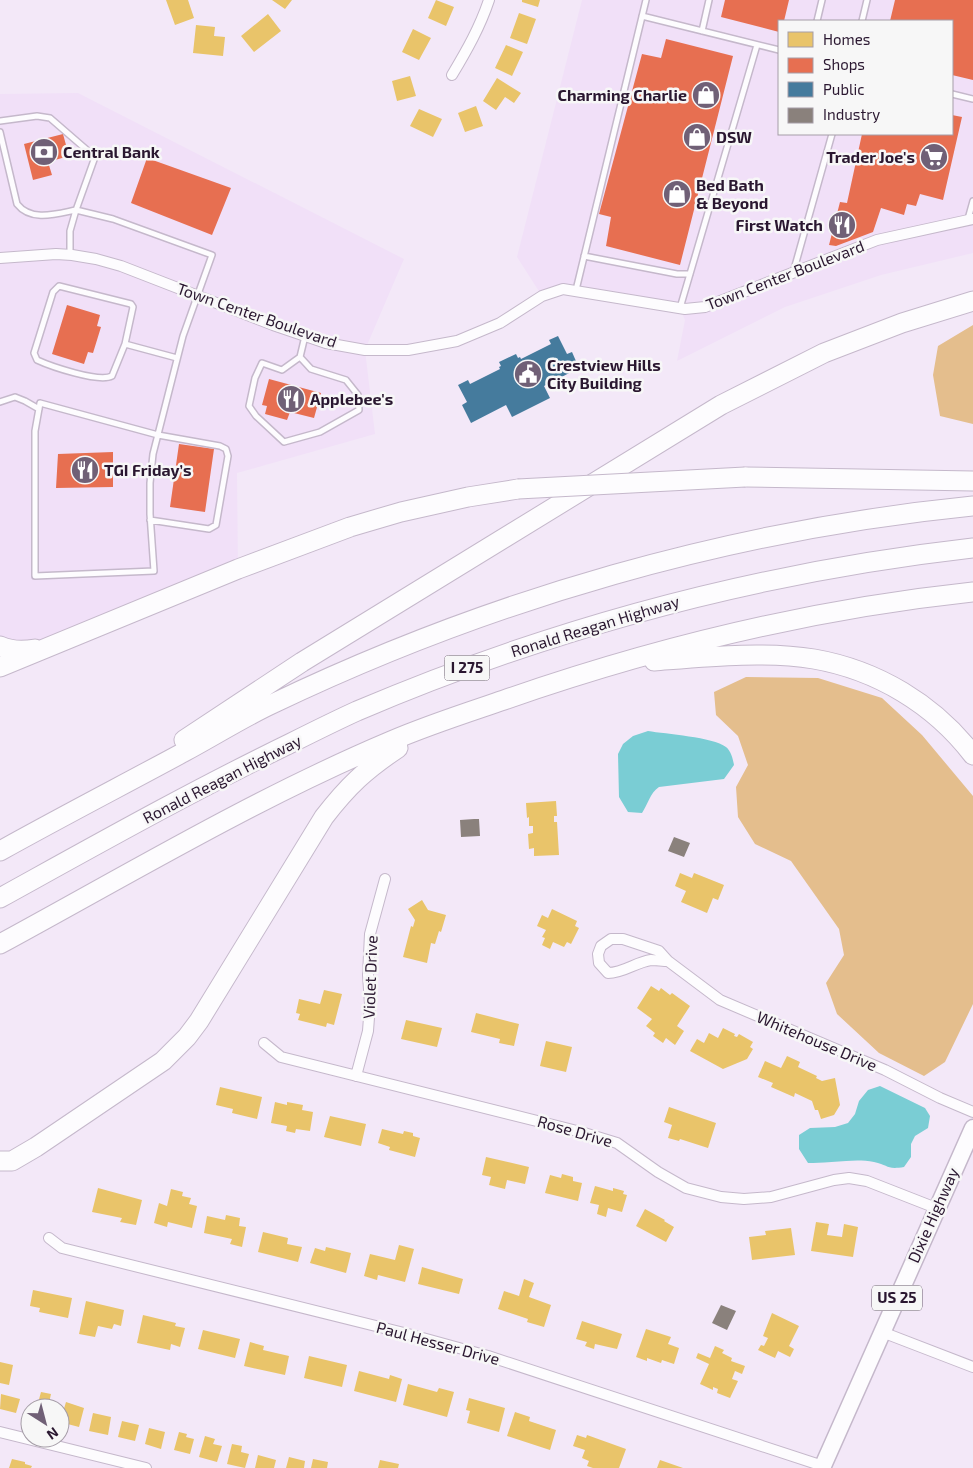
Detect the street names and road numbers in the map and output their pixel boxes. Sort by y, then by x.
street label: Town Center Boulevard [703,236,867,313]
street label: Town Center Boulevard [175,278,340,351]
street label: Ronald Reagan Highway [508,591,682,660]
road number: I 275 [444,656,490,680]
street label: Ronald Reagan Highway [139,730,305,827]
street label: Violet Drive [359,935,380,1019]
street label: Whitehouse Drive [754,1007,880,1074]
street label: Rose Drive [535,1111,615,1150]
street label: Dixie Highway [903,1164,962,1265]
road number: US 25 [872,1286,922,1310]
street label: Paul Hesser Drive [374,1317,502,1368]

